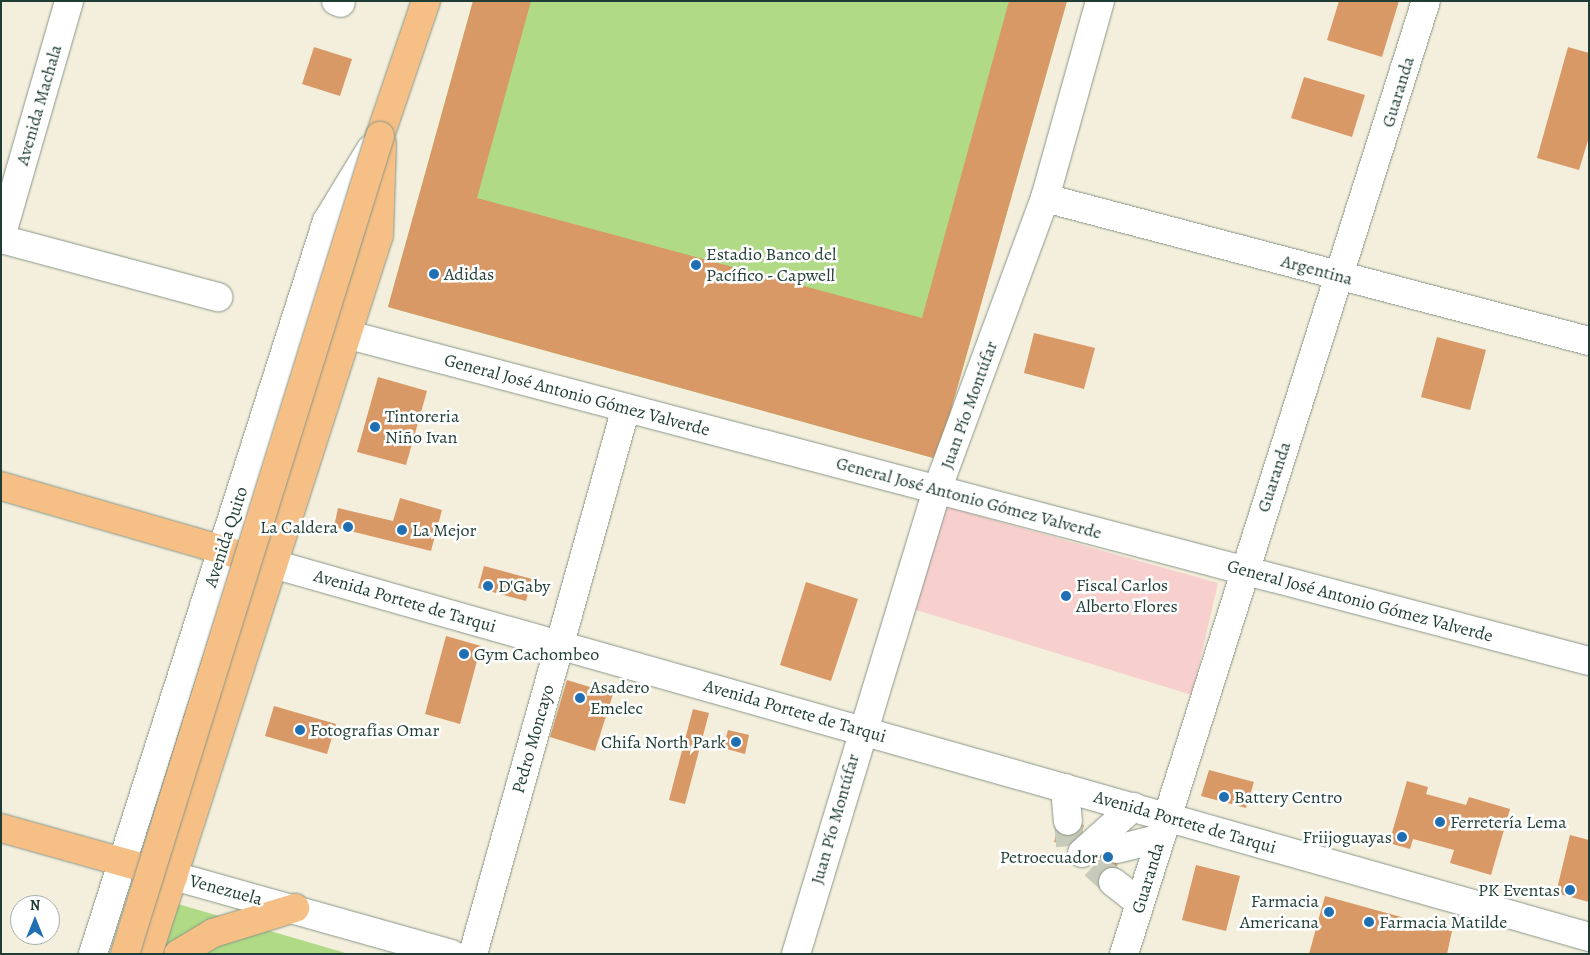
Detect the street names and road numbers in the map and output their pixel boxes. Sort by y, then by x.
street label: Avenida Machala [11,42,67,168]
street label: Guaranda [1377,54,1419,130]
street label: Argentina [1279,250,1355,290]
street label: Juan Pío Montúfar [936,338,1002,472]
street label: General José Antonio Gómez Valverde [442,349,712,441]
street label: Guaranda [1252,439,1296,515]
street label: General José Antonio Gómez Valverde [834,452,1104,544]
street label: Avenida Quito [200,484,252,590]
street label: General José Antonio Gómez Valverde [1225,555,1495,647]
street label: Avenida Portete de Tarqui [311,565,499,637]
street label: Avenida Portete de Tarqui [701,675,889,747]
street label: Pedro Moncayo [507,682,559,796]
street label: Juan Pío Montúfar [806,751,864,887]
street label: Avenida Portete de Tarqui [1091,786,1279,858]
street label: Guaranda [1127,840,1169,916]
street label: Venezuela [187,870,265,910]

